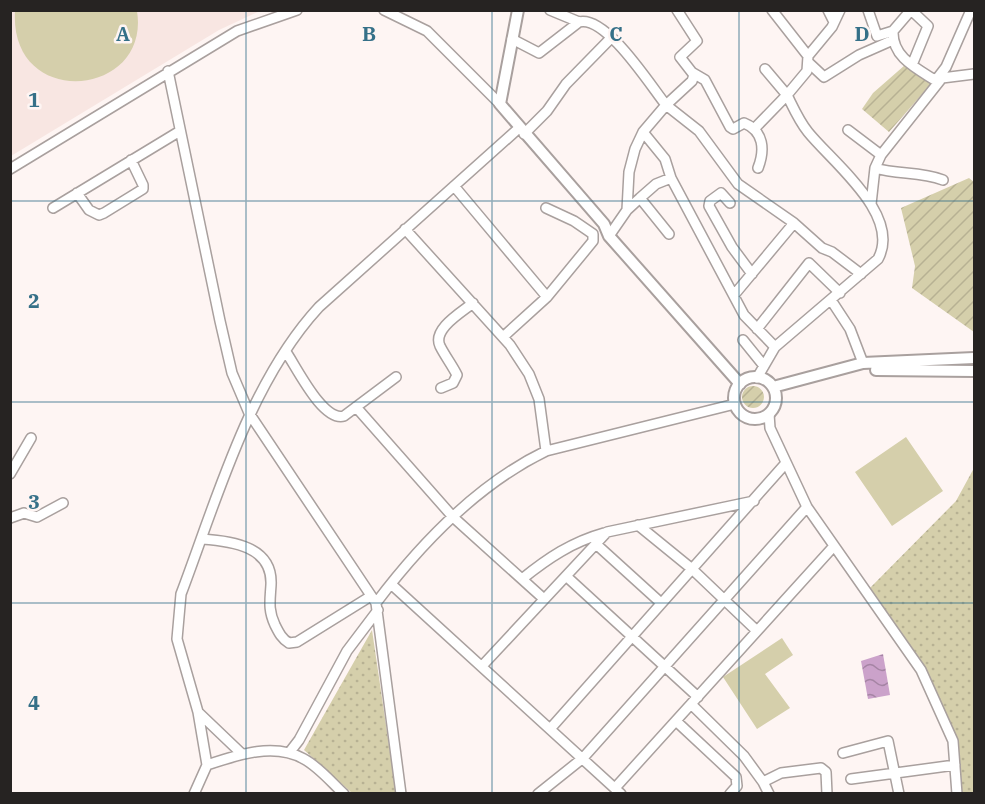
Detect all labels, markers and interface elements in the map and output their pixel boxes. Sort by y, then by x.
text: A [116,20,130,47]
text: B [362,20,376,47]
text: C [609,20,623,47]
text: D [854,20,870,47]
text: 1 [28,86,40,113]
text: 2 [28,287,40,314]
text: 3 [28,488,40,515]
text: 4 [28,689,40,716]

